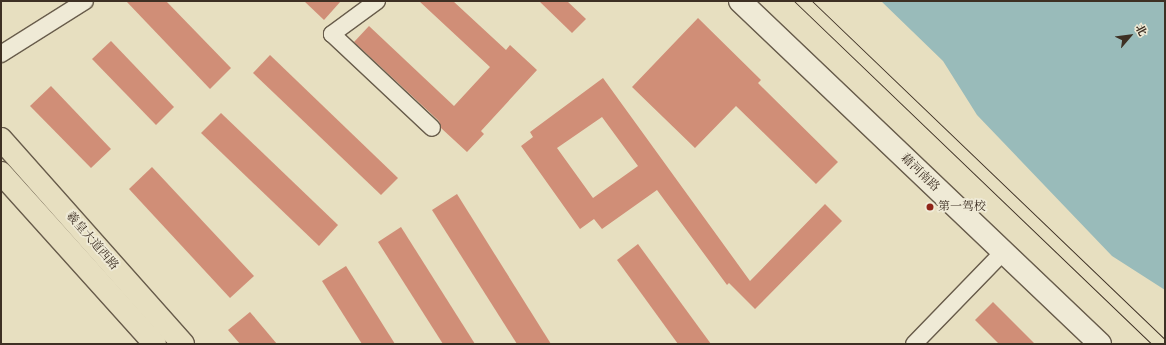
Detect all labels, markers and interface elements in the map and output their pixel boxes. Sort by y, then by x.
north arrow [1110,16,1150,56]
text: 北 [1133,22,1149,38]
street label: 藉河南路 [898,151,942,195]
place label: 第一驾校 [938,200,986,214]
marker: 第一驾校 [925,202,935,212]
street label: 羲皇大道西路 [63,209,121,273]

